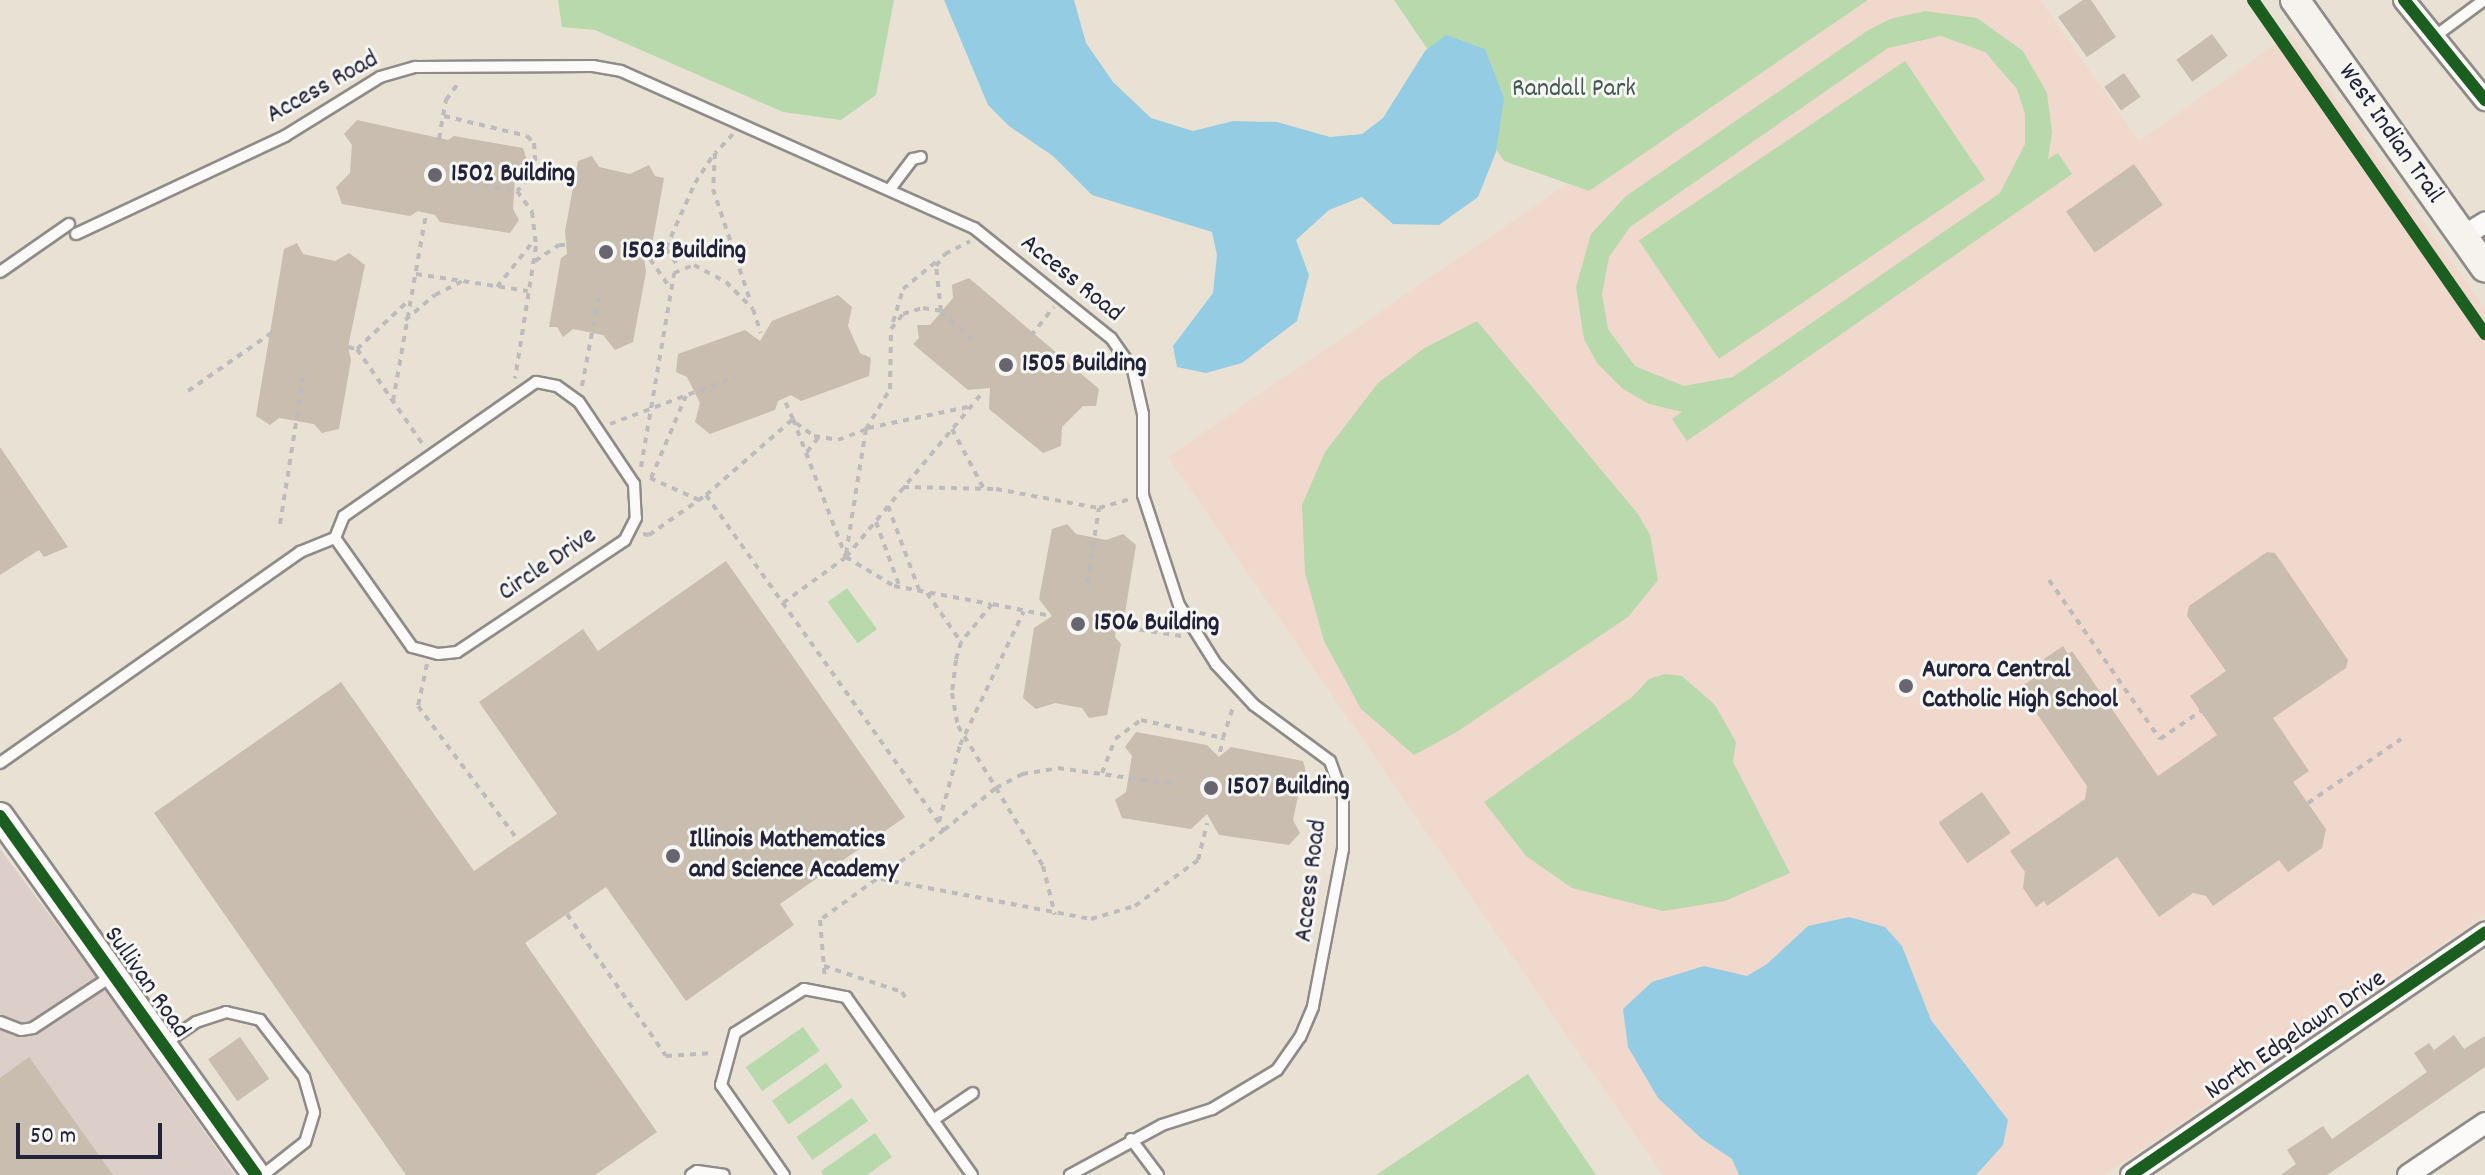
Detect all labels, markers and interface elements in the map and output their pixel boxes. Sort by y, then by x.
street label: Access Road [262,45,384,131]
street label: West Indian Trail [2330,58,2450,210]
park label: Randall Park [1512,74,1636,106]
place label: 1502 Building [451,159,575,191]
marker: 1502 Building [426,166,444,184]
street label: Access Road [1013,228,1129,330]
place label: 1503 Building [622,236,746,268]
marker: 1503 Building [597,243,615,261]
place label: 1505 Building [1022,349,1147,381]
marker: 1505 Building [997,356,1015,374]
street label: Circle Drive [493,521,603,609]
place label: 1506 Building [1094,608,1219,640]
marker: 1506 Building [1069,615,1087,633]
place label: Aurora Central Catholic High School [1922,655,2118,716]
marker: Aurora Central Catholic High School [1897,677,1915,695]
place label: 1507 Building [1227,772,1350,804]
marker: 1507 Building [1202,779,1220,797]
street label: Access Road [1289,818,1335,944]
place label: Illinois Mathematics and Science Academy [689,825,898,886]
marker: Illinois Mathematics and Science Academy [664,847,682,865]
street label: Sullivan Road [96,921,196,1045]
street label: North Edgelawn Drive [2200,964,2392,1108]
scale bar [20,1107,166,1157]
text: 50 m [30,1120,76,1154]

